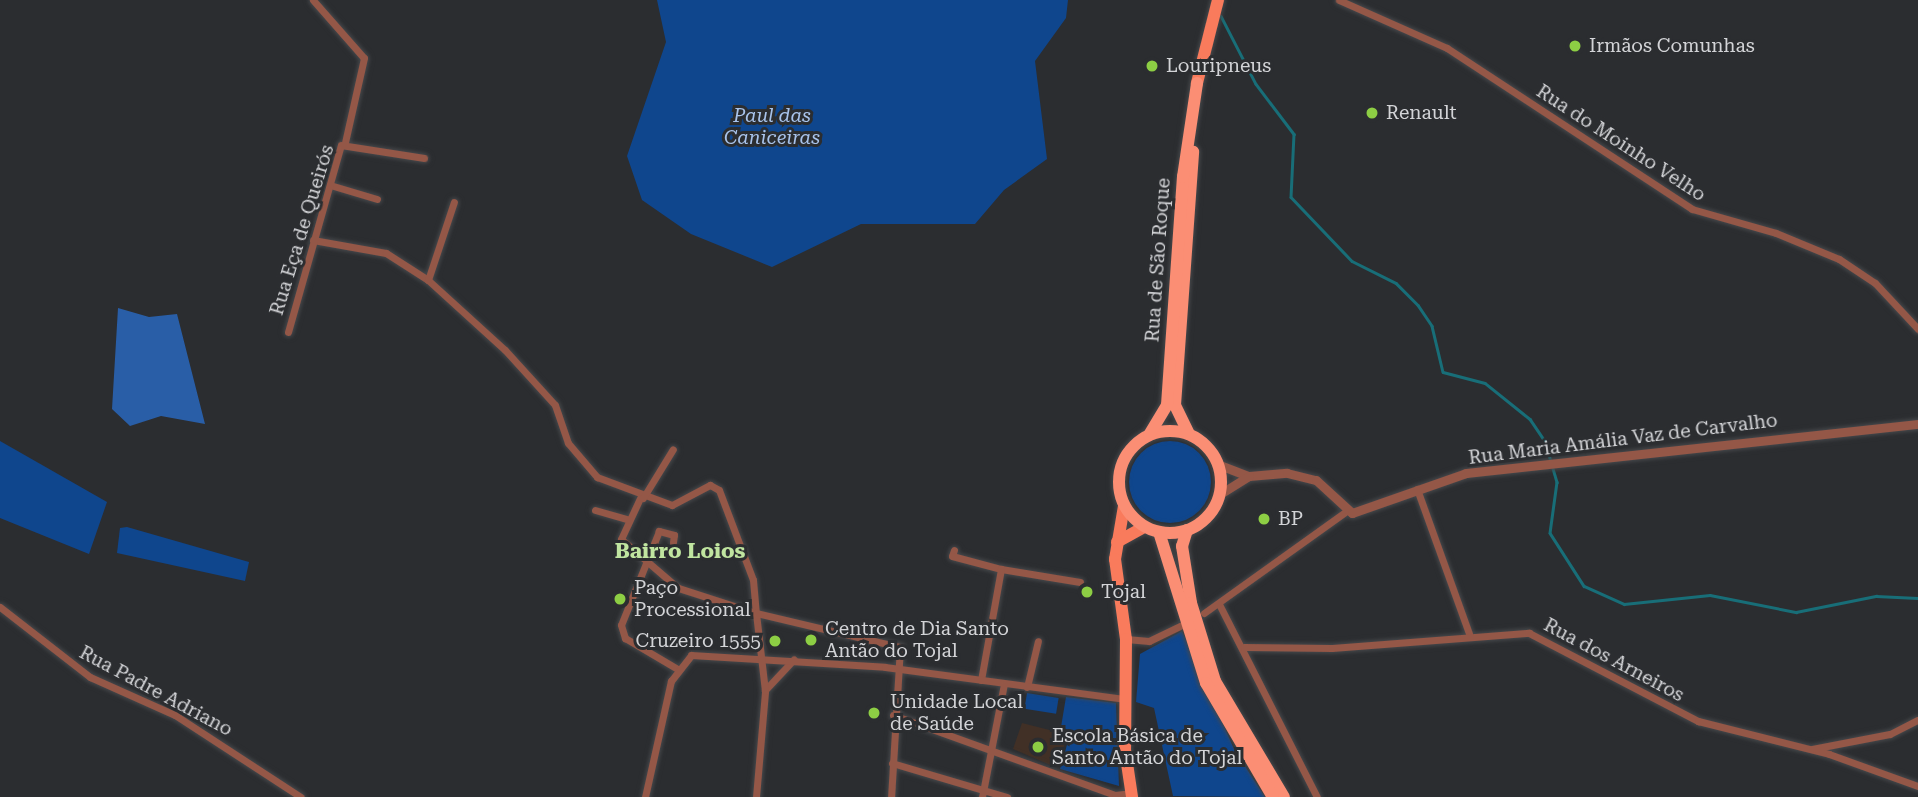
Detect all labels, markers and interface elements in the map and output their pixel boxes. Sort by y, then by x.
place label: Irmãos Comunhas [1589,35,1755,57]
marker: Irmãos Comunhas [1567,38,1583,54]
place label: Louripneus [1166,55,1271,77]
marker: Louripneus [1144,58,1160,74]
street label: Rua do Moinho Velho [1532,80,1710,206]
place label: Renault [1386,102,1457,124]
park label: Paul das Caniceiras [724,105,820,149]
marker: Renault [1364,105,1380,121]
street label: Rua Eça de Queirós [265,142,339,318]
street label: Rua de São Roque [1141,177,1175,343]
street label: Rua Maria Amália Vaz de Carvalho [1467,409,1779,469]
place label: BP [1278,508,1303,530]
marker: BP [1256,511,1272,527]
district label: Bairro Loios [615,538,745,564]
place label: Paço Processional [634,577,751,621]
place label: Tojal [1101,581,1146,603]
marker: Tojal [1079,584,1095,600]
marker: Paço Processional [612,591,628,607]
street label: Rua dos Arneiros [1540,613,1688,707]
place label: Centro de Dia Santo Antão do Tojal [825,618,1009,662]
place label: Cruzeiro 1555 [636,630,761,652]
marker: Centro de Dia Santo Antão do Tojal [803,632,819,648]
marker: Cruzeiro 1555 [767,633,783,649]
street label: Rua Padre Adriano [76,641,236,741]
place label: Unidade Local de Saúde [890,691,1023,735]
marker: Unidade Local de Saúde [864,703,884,723]
place label: Escola Básica de Santo Antão do Tojal [1052,725,1242,769]
marker: Escola Básica de Santo Antão do Tojal [1030,739,1046,755]

